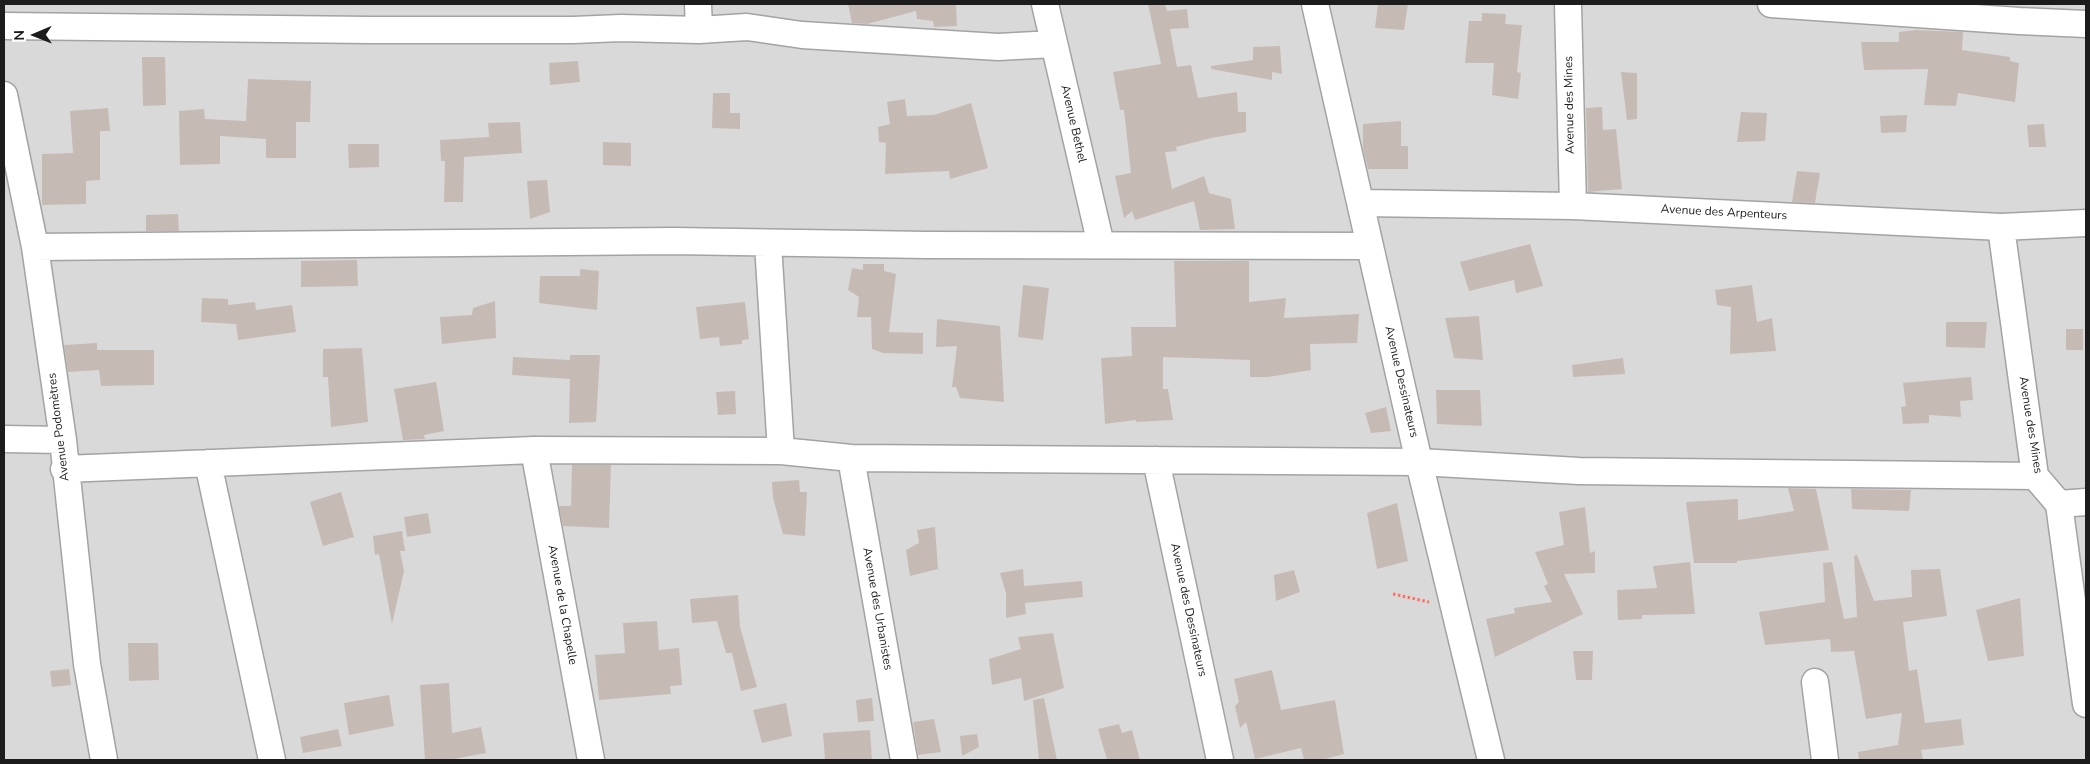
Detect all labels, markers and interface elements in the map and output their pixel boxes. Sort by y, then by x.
north arrow [10,10,60,60]
text: N [10,30,29,41]
street label: Avenue des Mines [1562,56,1578,154]
street label: Avenue Bethel [1057,84,1089,164]
street label: Avenue des Arpenteurs [1660,202,1788,224]
street label: Avenue Dessinateurs [1381,325,1421,439]
street label: Avenue Podomètres [45,372,73,482]
street label: Avenue des Mines [2015,375,2045,475]
street label: Avenue des Dessinateurs [1167,542,1209,678]
street label: Avenue de la Chapelle [544,544,580,666]
street label: Avenue des Urbanistes [859,547,895,671]

